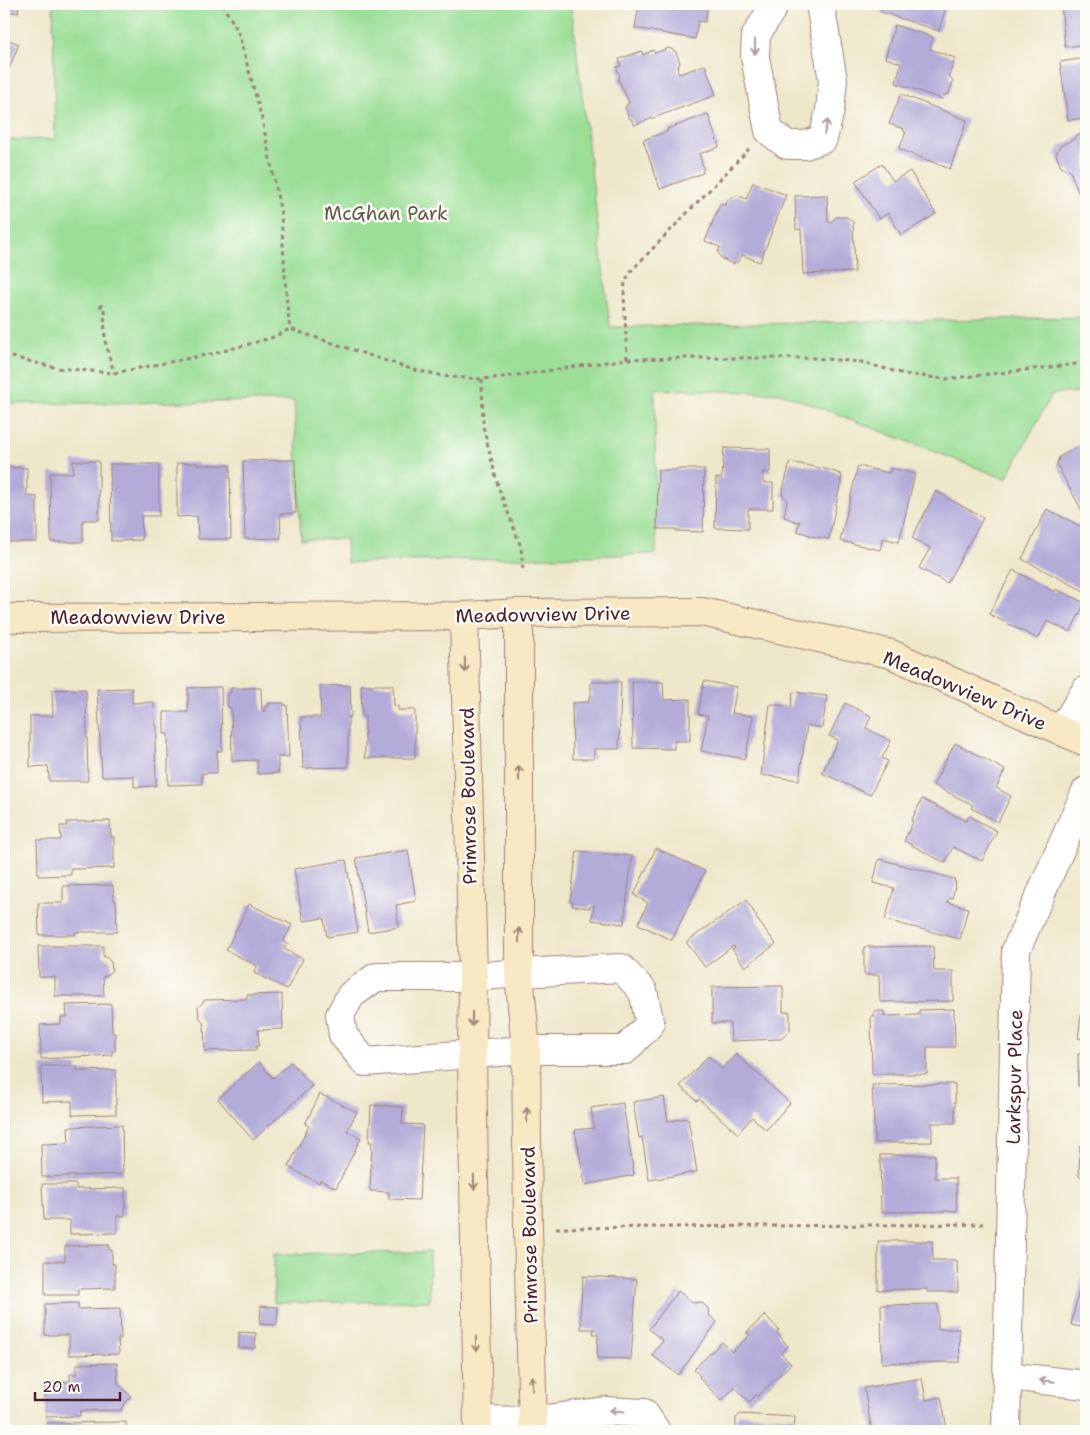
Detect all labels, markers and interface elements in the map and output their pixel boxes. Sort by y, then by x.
one-way arrow [751,39,760,55]
one-way arrow [822,119,831,135]
park label: McGhan Park [324,201,448,226]
street label: Meadowview Drive [455,600,631,629]
street label: Meadowview Drive [50,605,226,630]
street label: Meadowview Drive [879,645,1050,736]
one-way arrow [460,656,470,672]
street label: Primrose Boulevard [454,707,483,885]
one-way arrow [514,765,524,782]
one-way arrow [514,928,524,944]
street label: Larkspur Place [1001,1009,1028,1145]
one-way arrow [467,1011,477,1027]
one-way arrow [522,1107,532,1124]
street label: Primrose Boulevard [515,1146,544,1324]
one-way arrow [469,1174,479,1190]
one-way arrow [472,1336,481,1352]
scale bar [35,1370,120,1402]
one-way arrow [527,1375,537,1391]
one-way arrow [1039,1376,1055,1386]
text: 20 m [42,1377,81,1397]
one-way arrow [609,1407,625,1416]

